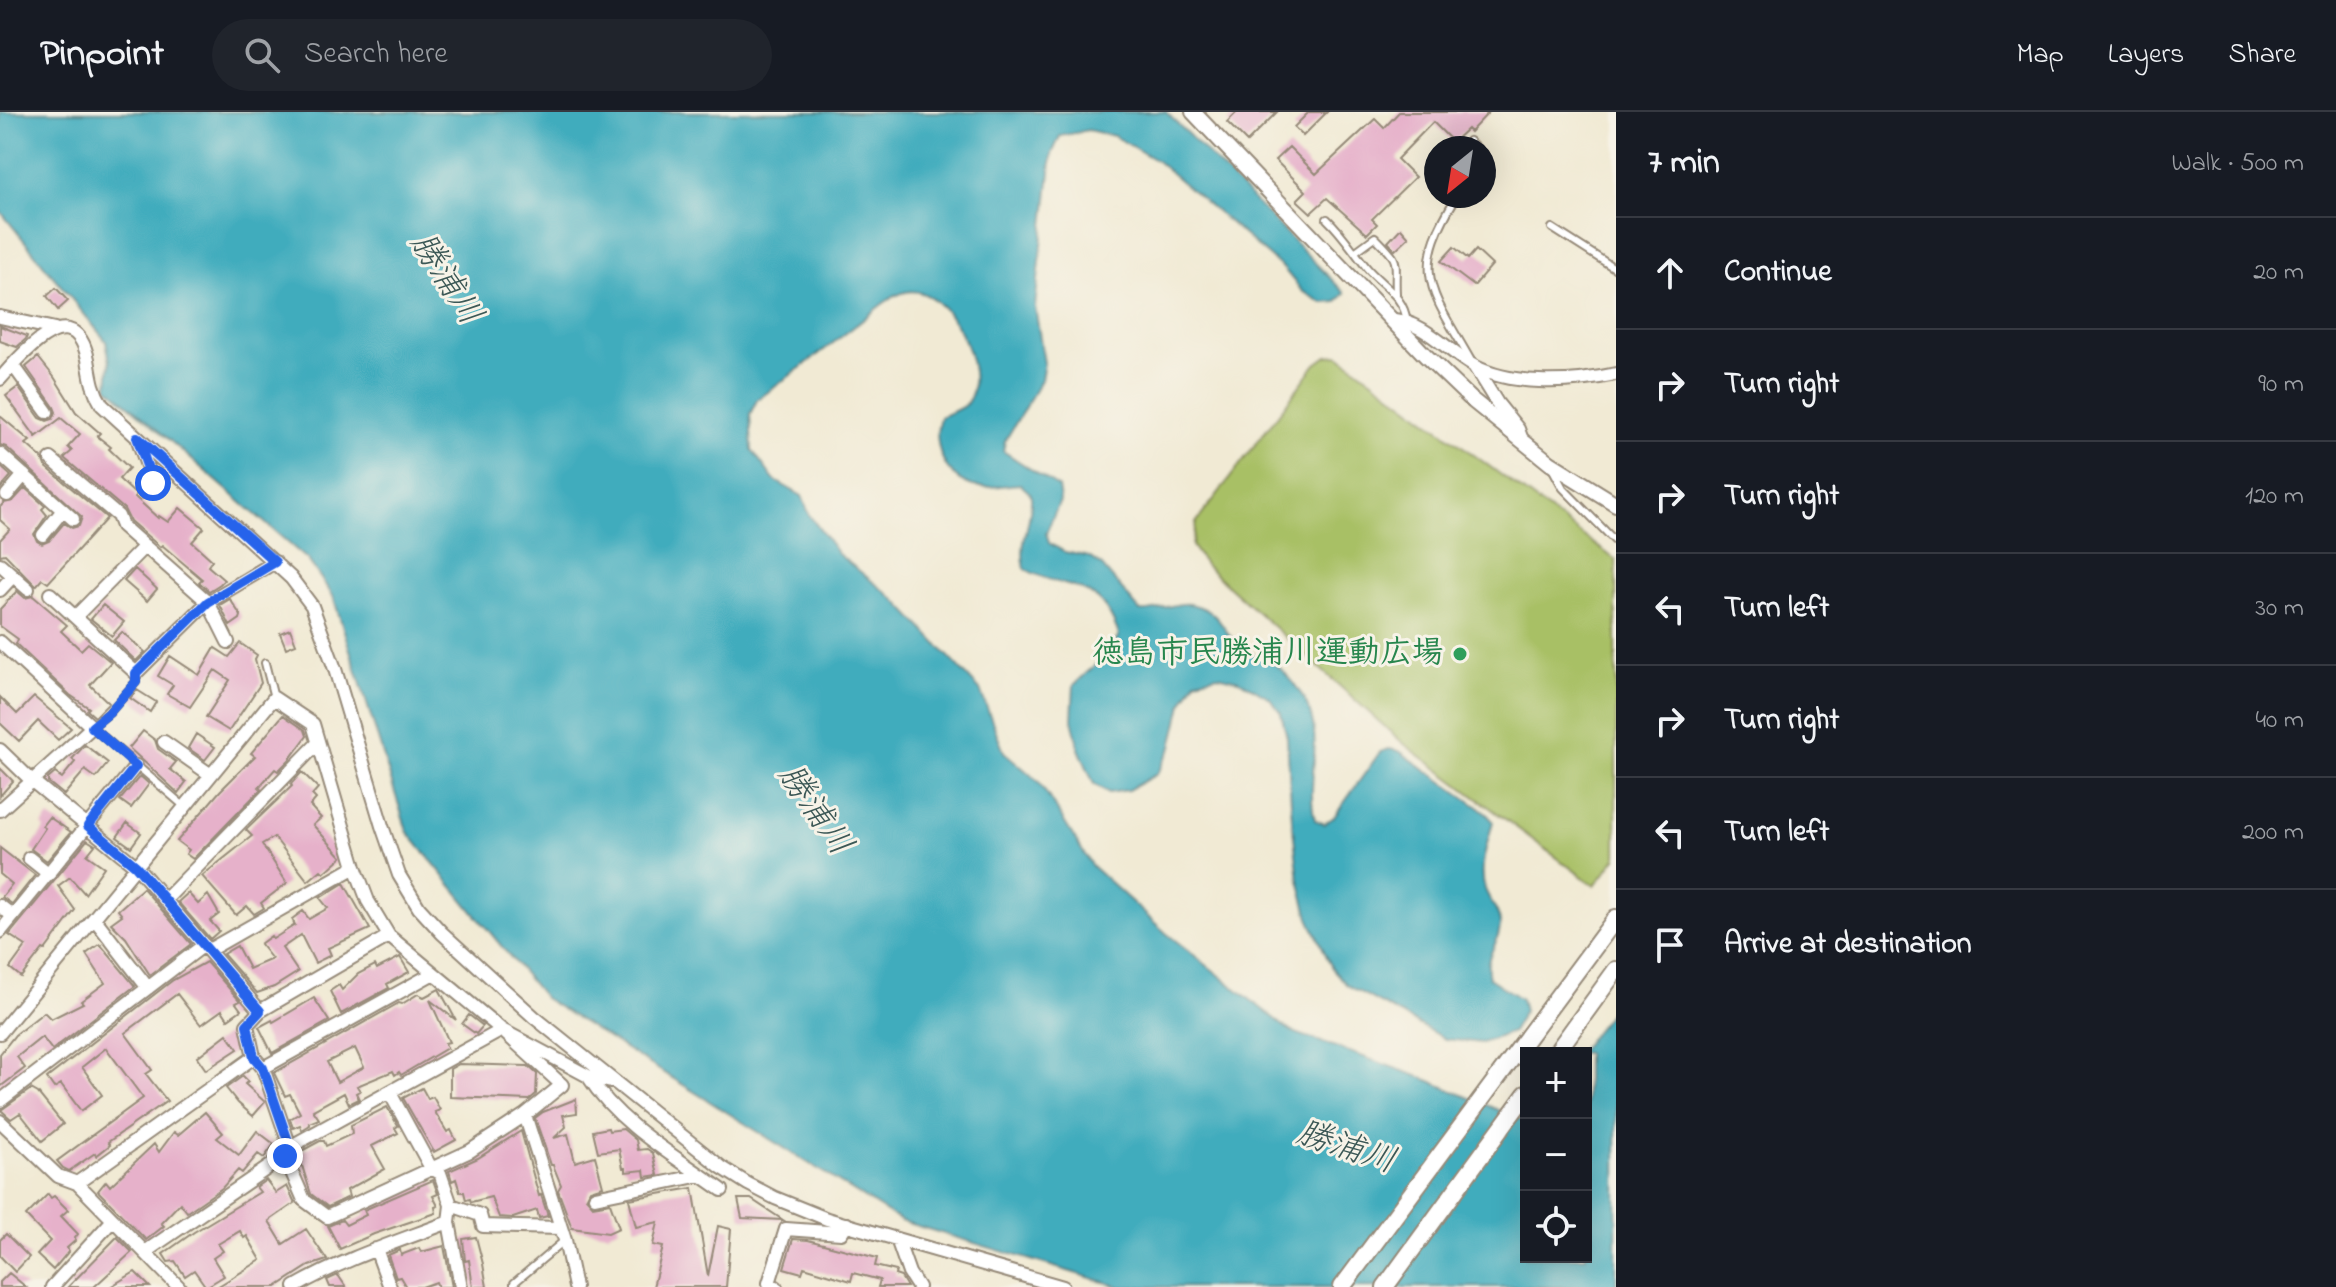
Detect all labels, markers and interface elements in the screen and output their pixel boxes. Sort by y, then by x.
search box [212,19,772,91]
text: Pinpoint [40,27,164,83]
icon: search [240,33,284,77]
text: Search here [304,33,448,77]
text: Map [2016,35,2064,76]
text: Layers [2108,35,2184,76]
text: Share [2228,35,2296,76]
north arrow [1424,136,1496,208]
text: 7 min [1648,139,1720,189]
text: Walk · 500 m [2172,145,2304,183]
water label: 勝浦川 [396,224,494,336]
icon: ahead [1648,251,1692,295]
text: Continue [1724,251,1832,295]
text: 20 m [2253,254,2304,292]
icon: right [1648,363,1692,407]
text: Turn right [1724,363,1839,407]
text: 90 m [2258,366,2304,404]
route start [135,465,171,501]
icon: right [1648,475,1692,519]
text: Turn right [1724,475,1839,519]
text: 120 m [2245,478,2304,516]
icon: left [1648,587,1692,631]
text: Turn left [1724,587,1829,631]
text: 30 m [2255,590,2304,628]
place label: 徳島市民勝浦川運動広場 [1092,631,1444,678]
marker: 徳島市民勝浦川運動広場 [1451,645,1469,663]
icon: right [1648,699,1692,743]
text: Turn right [1724,699,1839,743]
text: 40 m [2255,702,2304,740]
water label: 勝浦川 [764,755,864,867]
icon: left [1648,811,1692,855]
text: Turn left [1724,811,1829,855]
text: 200 m [2242,814,2304,852]
icon: arrive [1648,923,1692,967]
text: Arrive at destination [1724,923,1972,967]
map controls [1520,1047,1592,1263]
button: + [1520,1047,1592,1119]
water label: 勝浦川 [1290,1109,1402,1189]
button: − [1520,1119,1592,1191]
route end [267,1138,303,1174]
button: locate [1520,1191,1592,1263]

